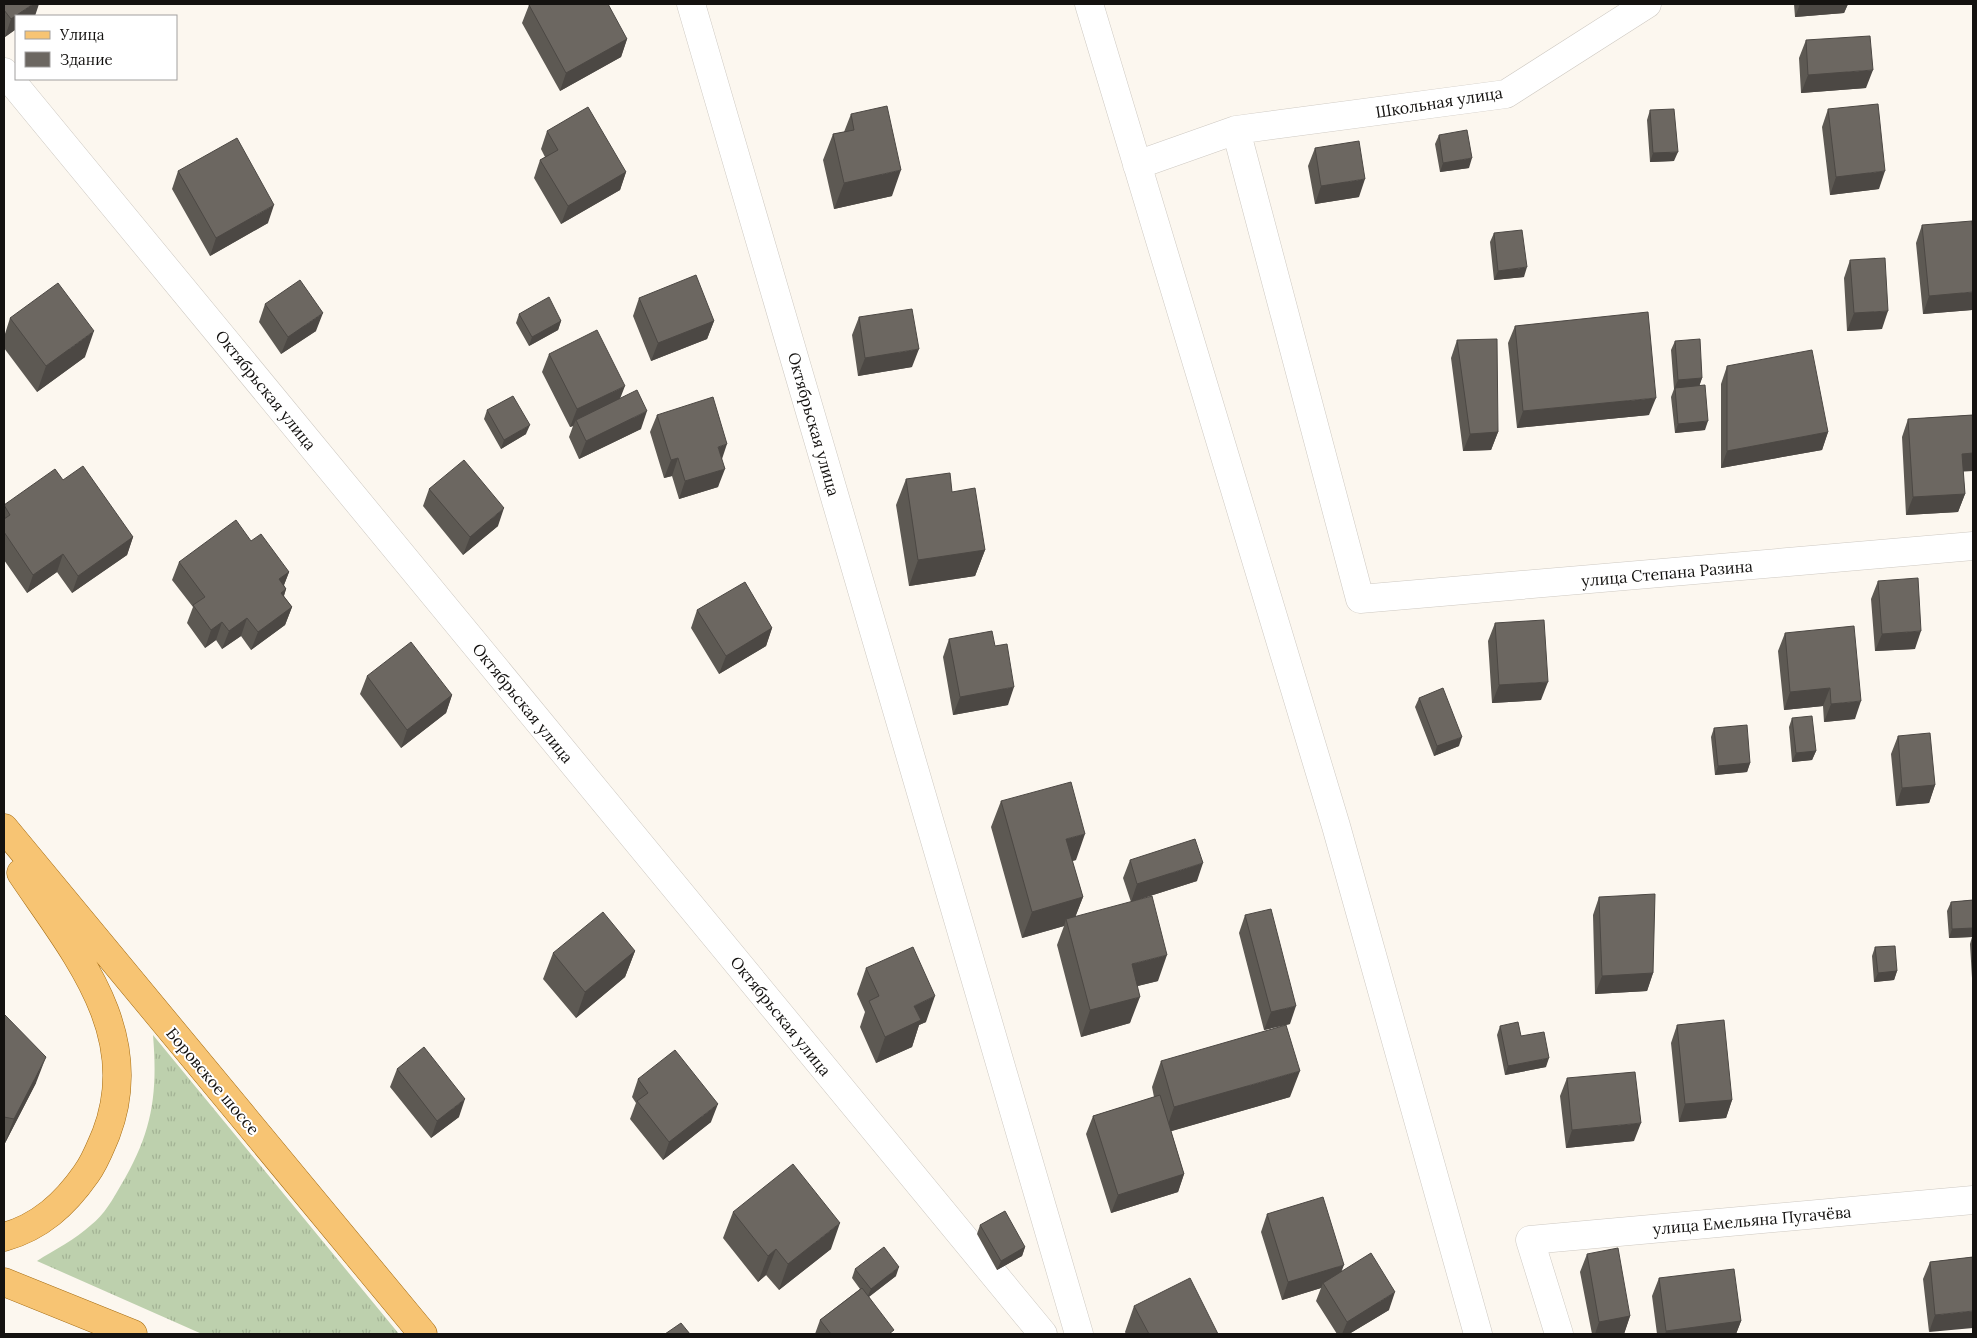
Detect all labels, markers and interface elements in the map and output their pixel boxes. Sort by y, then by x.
legend [15,15,178,80]
text: Улица [59,25,105,44]
text: Здание [60,50,113,69]
street label: Школьная улица [1374,82,1504,122]
street label: Октябрьская улица [211,326,321,454]
street label: Октябрьская улица [784,350,844,498]
street label: улица Степана Разина [1580,556,1754,590]
street label: Октябрьская улица [468,639,578,767]
street label: Октябрьская улица [726,952,836,1080]
street label: Боровское шоссе [162,1023,264,1139]
street label: улица Емельяна Пугачёва [1652,1201,1852,1239]

